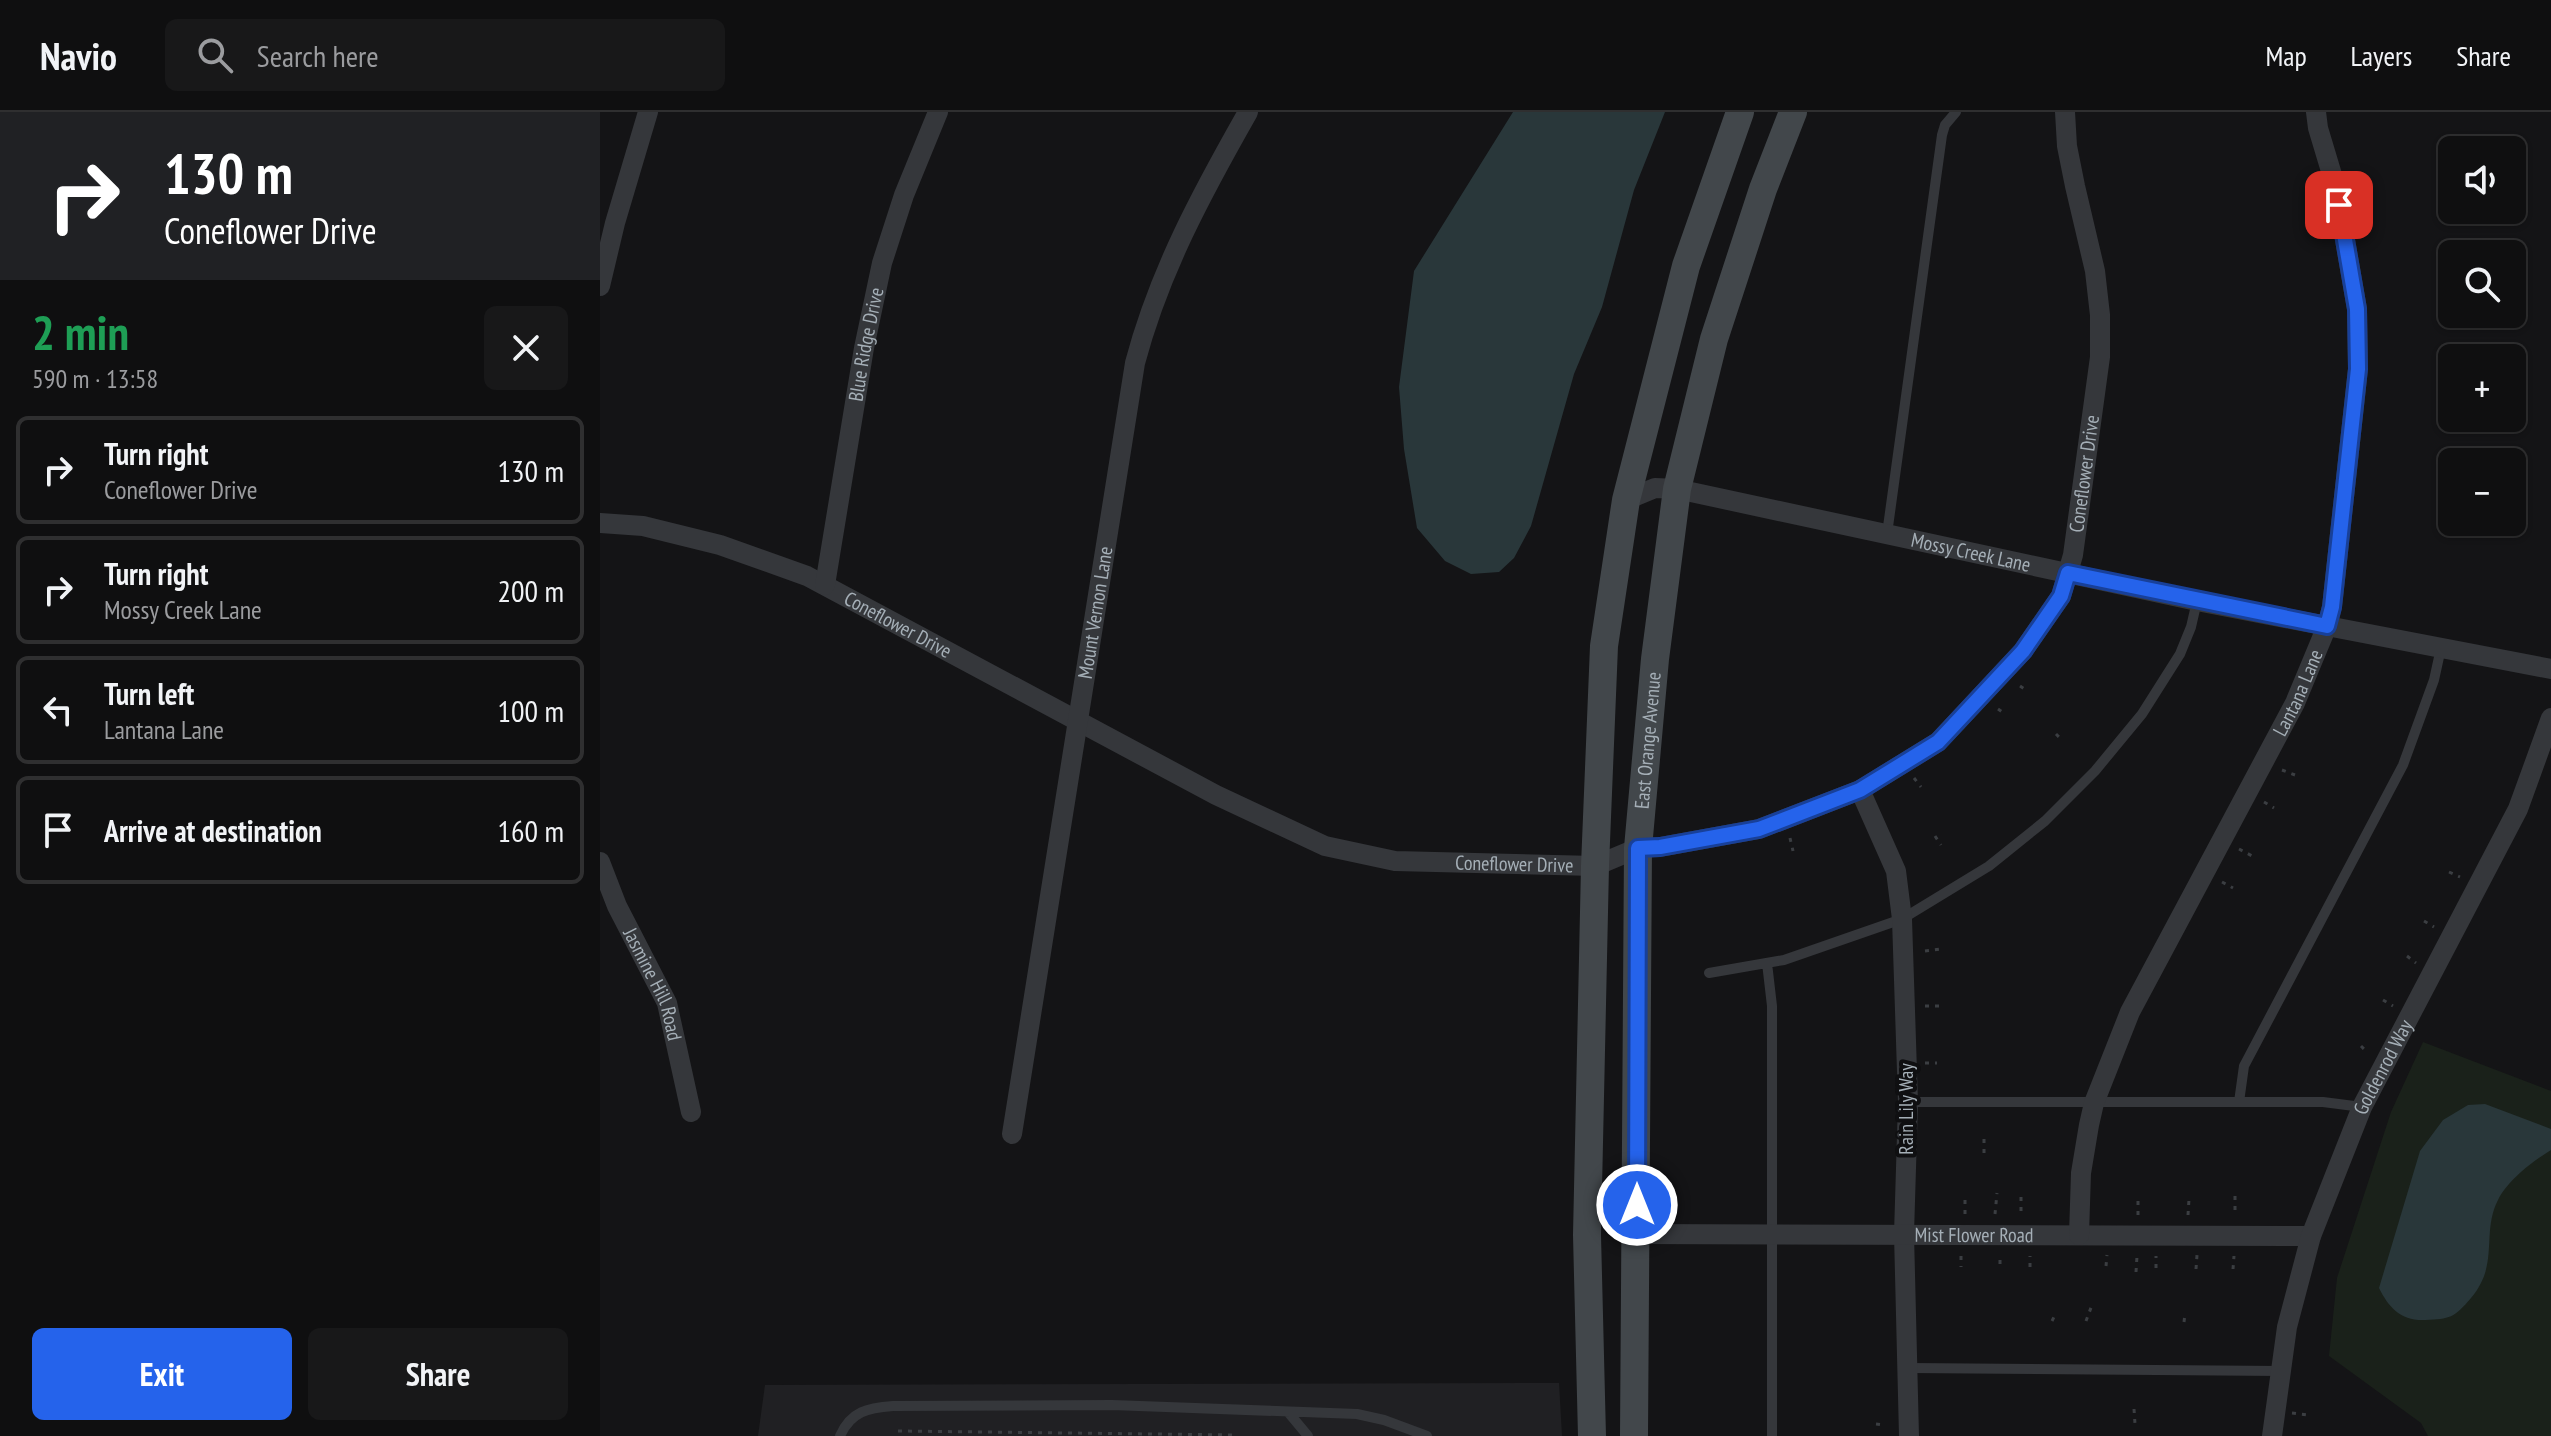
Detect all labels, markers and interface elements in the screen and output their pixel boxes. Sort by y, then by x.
search box [165,19,725,91]
text: Navio [40,31,117,80]
icon: search [193,33,237,77]
text: Search here [257,36,379,75]
text: Map [2265,37,2307,74]
text: Layers [2351,37,2412,74]
text: Share [2456,37,2511,74]
map controls [2438,136,2526,536]
button: sound [2438,136,2526,224]
text: 130 m [164,137,293,209]
icon: right [32,144,136,248]
pin [2305,171,2373,239]
icon: arrive [2317,183,2361,227]
text: Coneflower Drive [164,207,377,254]
button: search [2438,240,2526,328]
street label: Blue Ridge Drive [842,285,889,403]
text: 2 min [32,301,129,363]
button: close [484,306,568,390]
button: + [2438,344,2526,432]
text: 590 m · 13:58 [32,362,158,395]
street label: Coneflower Drive [2063,413,2105,534]
text: Turn right [104,434,208,473]
icon: right [36,448,80,492]
button: − [2438,448,2526,536]
text: 130 m [498,451,564,490]
text: Coneflower Drive [104,473,257,506]
street label: Mossy Creek Lane [1909,527,2033,578]
street label: Mount Vernon Lane [1072,545,1119,681]
text: Turn right [104,554,208,593]
icon: right [36,568,80,612]
text: 200 m [498,571,564,610]
street label: Coneflower Drive [840,585,956,664]
text: Mossy Creek Lane [104,593,262,626]
street label: Lantana Lane [2267,646,2329,741]
street label: East Orange Avenue [1629,671,1667,810]
text: Turn left [104,674,194,713]
icon: left [36,688,80,732]
text: 100 m [498,691,564,730]
text: Lantana Lane [104,713,224,746]
icon: arrive [36,808,80,852]
text: Arrive at destination [104,811,322,850]
text: 160 m [498,811,564,850]
street label: Coneflower Drive [1455,850,1574,878]
street label: Jasmine Hill Road [617,923,688,1043]
street label: Goldenrod Way [2347,1015,2419,1118]
street label: Rain Lily Way [1893,1063,1919,1155]
position arrow [1595,1163,1679,1247]
street label: Mist Flower Road [1915,1222,2033,1248]
button: Exit [32,1328,292,1420]
button: Share [308,1328,568,1420]

